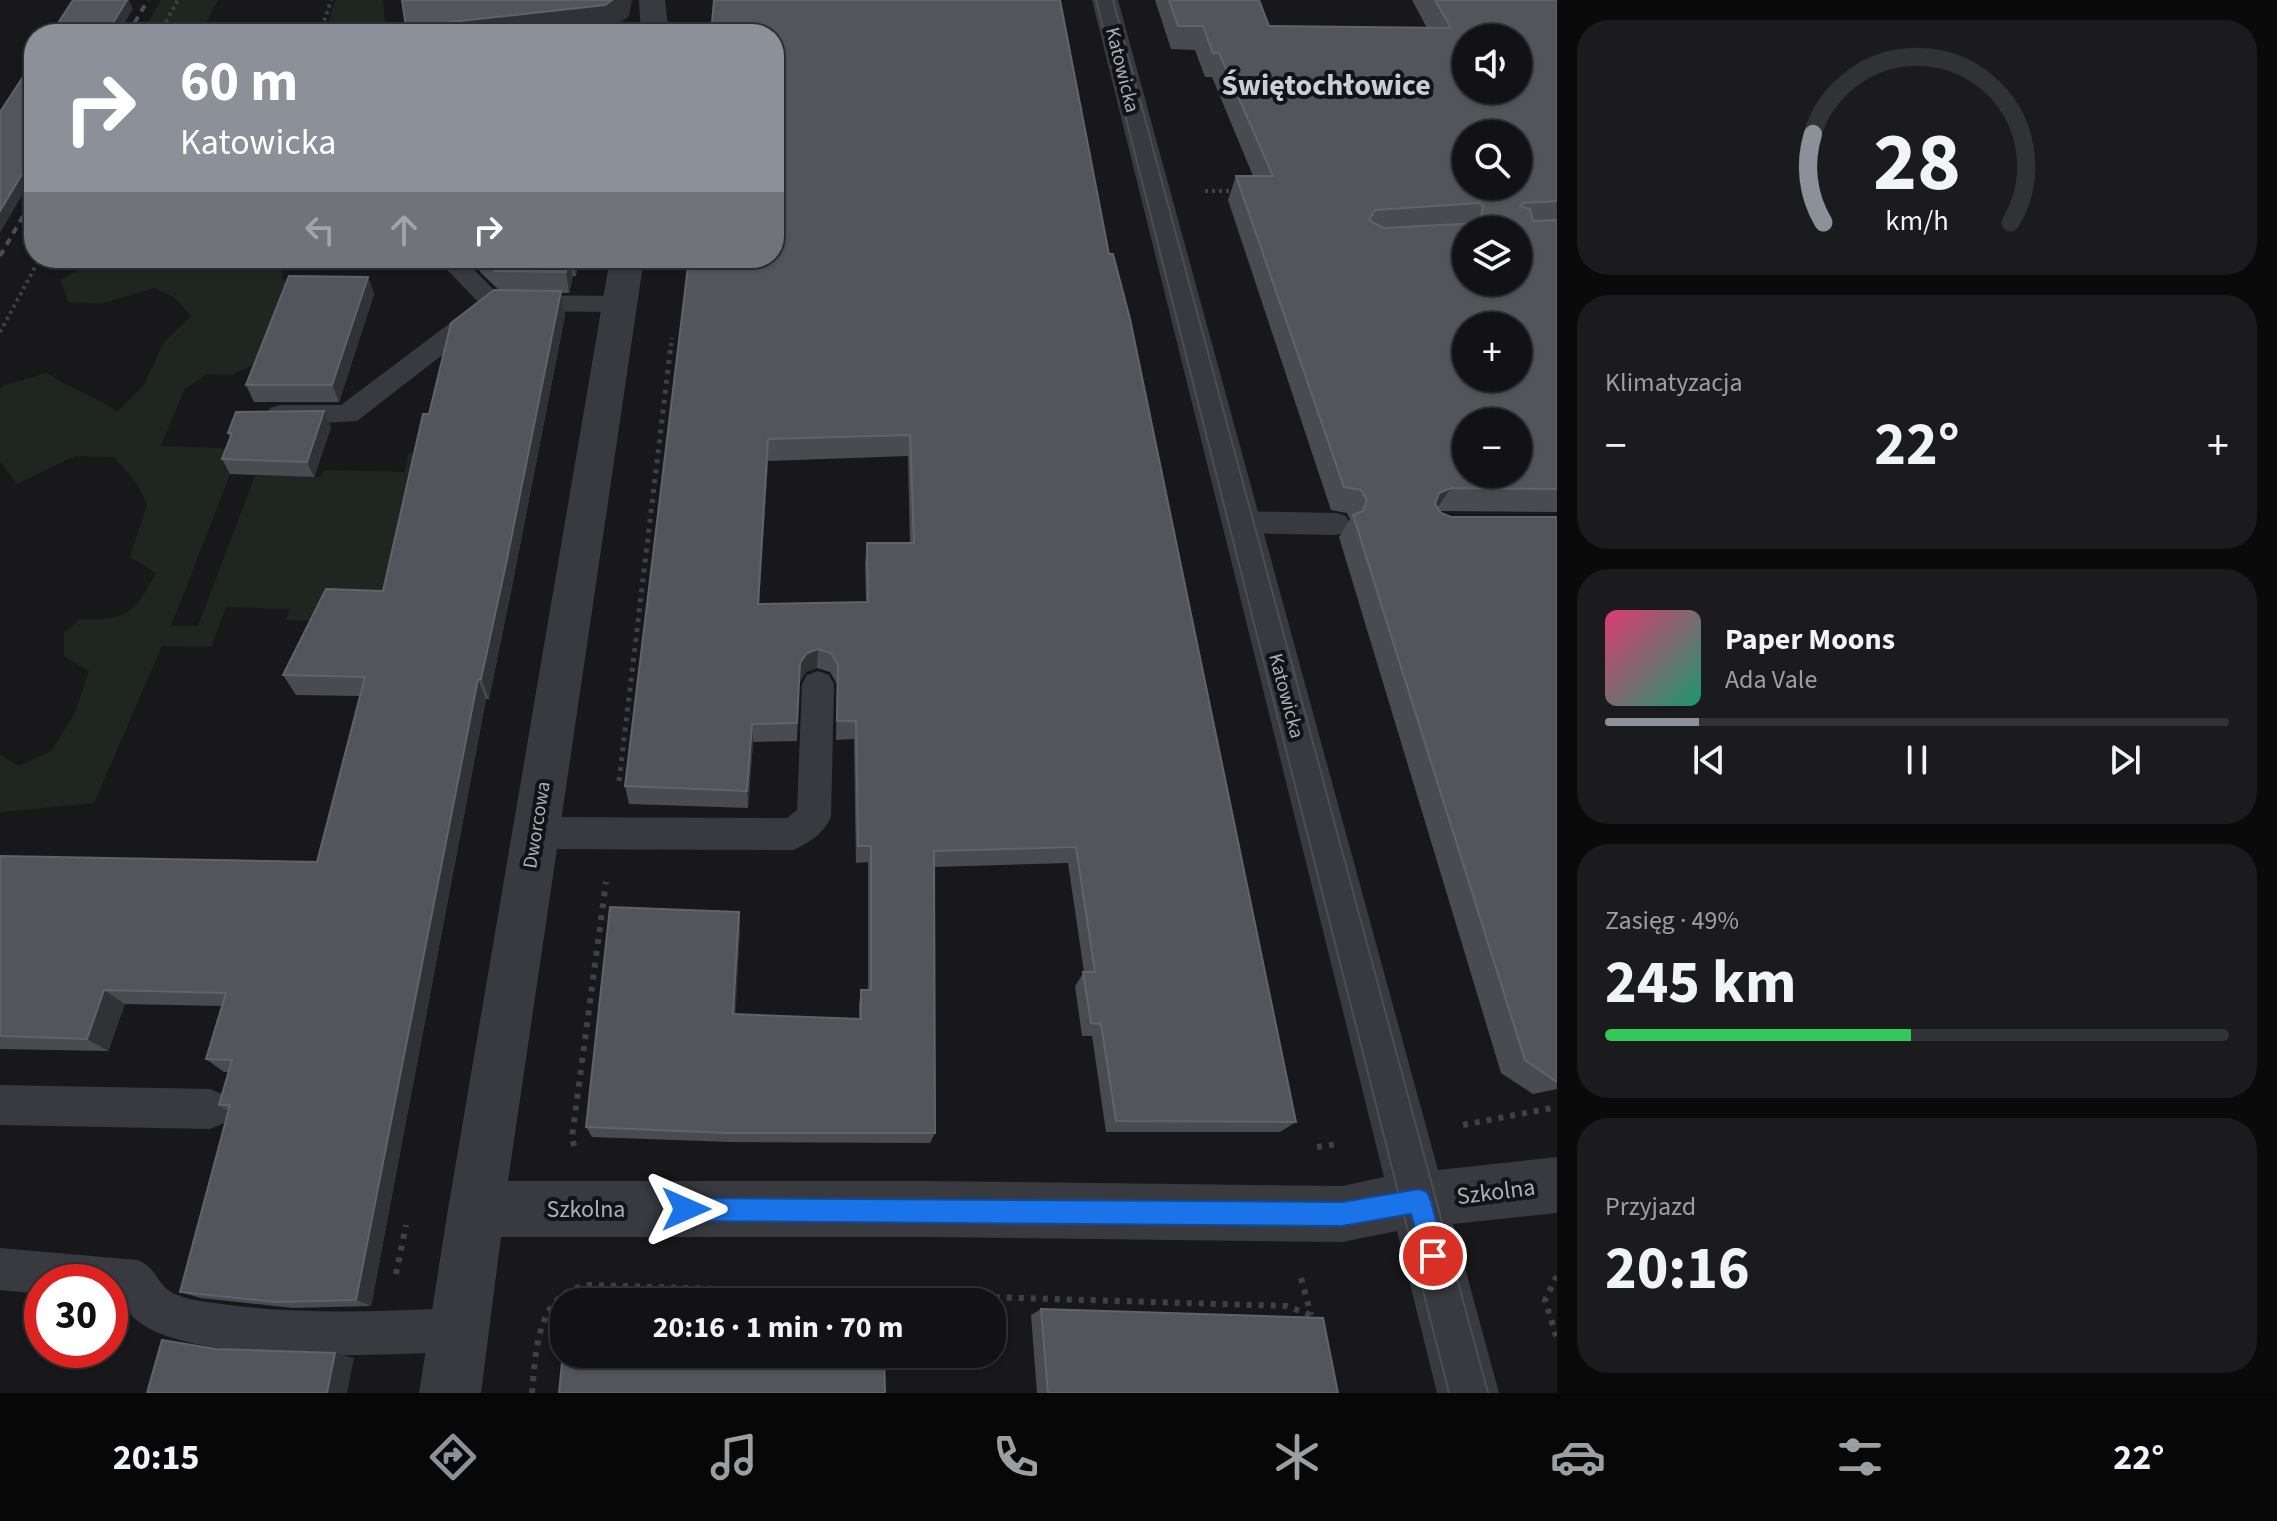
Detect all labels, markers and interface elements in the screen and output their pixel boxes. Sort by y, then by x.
street label: Katowicka [1098,24,1146,116]
map controls [1452,24,1532,488]
button: sound [1452,24,1532,104]
text: 60 m [180,43,298,122]
icon: right [48,56,152,160]
district label: Świętochłowice [1221,64,1431,107]
text: 28 [1873,104,1961,222]
text: Katowicka [180,117,336,168]
button: search [1452,120,1532,200]
text: km/h [1885,201,1949,241]
icon: left [298,208,342,252]
icon: ahead [382,208,426,252]
icon: right [466,208,510,252]
button: layers [1452,216,1532,296]
button: + [1452,312,1532,392]
text: Klimatyzacja [1605,364,1743,401]
text: 22° [1874,403,1960,488]
button: − [1452,408,1532,488]
text: − [1605,415,1627,478]
text: + [2207,415,2229,478]
text: Paper Moons [1725,618,1895,661]
street label: Katowicka [1261,650,1311,742]
text: Ada Vale [1725,661,1817,698]
icon: previous [1687,738,1731,782]
icon: pause [1895,738,1939,782]
icon: next [2103,738,2147,782]
street label: Dworcowa [516,779,558,871]
text: Zasięg · 49% [1605,902,1739,939]
text: 245 km [1605,941,1796,1026]
position arrow [644,1167,728,1251]
street label: Szkolna [1455,1170,1537,1214]
text: Przyjazd [1605,1188,1696,1225]
street label: Szkolna [547,1192,625,1227]
pin [1399,1222,1467,1290]
text: 20:16 [1605,1227,1750,1312]
icon: arrive [1411,1234,1455,1278]
speed limit sign: 30 [24,1264,128,1368]
text: 20:16 · 1 min · 70 m [653,1306,903,1349]
icon: directions [425,1429,481,1485]
icon: music [706,1429,762,1485]
icon: phone [988,1429,1044,1485]
icon: climate [1269,1429,1325,1485]
icon: car [1550,1429,1606,1485]
icon: filters [1832,1429,1888,1485]
text: 20:15 [113,1432,200,1483]
text: 22° [2113,1432,2164,1483]

